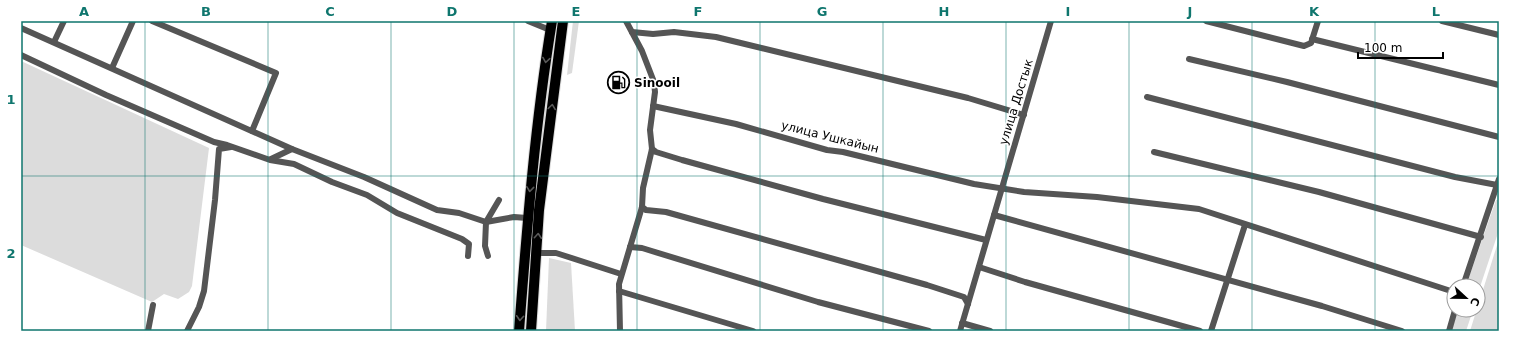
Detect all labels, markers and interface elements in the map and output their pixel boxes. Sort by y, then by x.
text: A [79,4,89,19]
text: B [201,4,211,19]
text: C [325,4,335,19]
text: D [447,4,458,19]
text: E [572,4,580,19]
text: F [694,4,702,19]
text: G [817,4,827,19]
text: H [939,4,949,19]
text: I [1066,4,1070,19]
text: J [1187,4,1192,19]
text: K [1309,4,1320,19]
text: L [1432,4,1440,19]
scale bar [1358,34,1443,60]
text: 100 m [1364,41,1402,55]
one-way arrow [542,56,551,63]
street label: улица Достык [996,57,1036,147]
fuel station icon: Sinooil [605,70,631,96]
place label: Sinooil [634,76,680,90]
text: 1 [6,92,16,107]
one-way arrow [547,104,556,110]
street label: улица Ушкайын [780,118,880,156]
one-way arrow [526,186,535,192]
one-way arrow [533,233,542,239]
text: 2 [6,246,16,261]
north arrow [1446,278,1486,318]
text: С [1467,295,1482,308]
one-way arrow [516,315,525,321]

